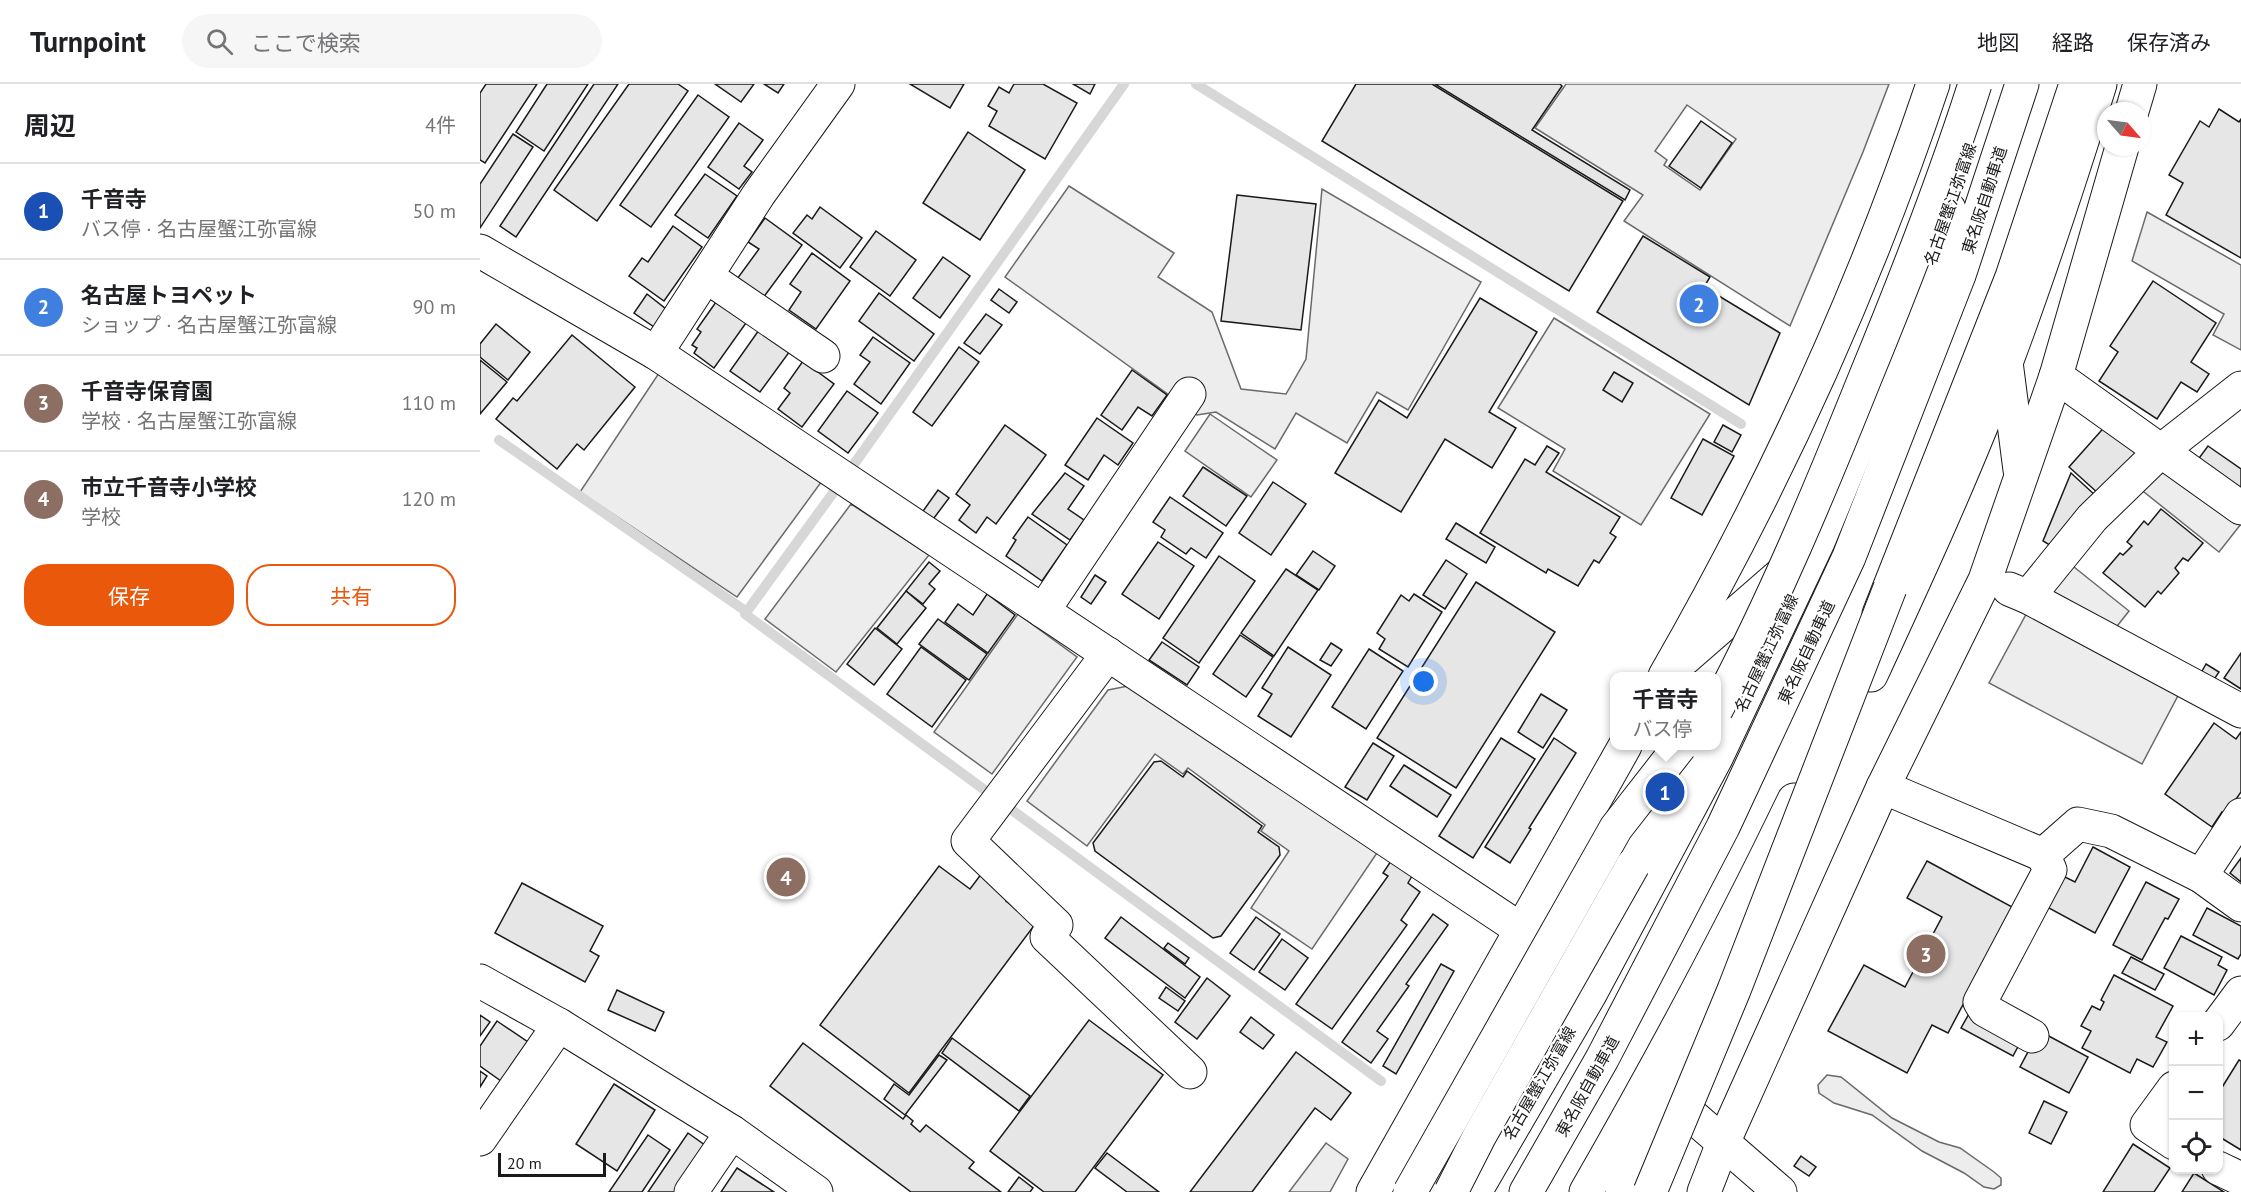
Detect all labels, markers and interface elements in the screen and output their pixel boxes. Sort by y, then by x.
search box [182,14,602,68]
text: Turnpoint [30,23,146,60]
icon: search [203,25,236,58]
text: ここで検索 [251,29,361,57]
text: 地図 [1977,29,2019,56]
text: 経路 [2052,29,2094,56]
text: 保存済み [2127,29,2211,56]
north arrow [2097,102,2151,156]
text: 周辺 [24,109,76,142]
text: 4件 [425,112,456,138]
street label: 名古屋蟹江弥富線 [1920,140,1980,268]
street label: 東名阪自動車道 [1957,144,2011,256]
text: 千音寺 [81,185,147,213]
text: 1 [38,198,49,224]
text: 50 m [413,198,456,224]
text: バス停 · 名古屋蟹江弥富線 [81,216,317,242]
text: 名古屋トヨペット [81,281,257,309]
pin: 2 [1680,282,1718,326]
text: 2 [38,294,49,320]
text: 90 m [413,294,456,320]
text: ショップ · 名古屋蟹江弥富線 [81,312,337,338]
text: 千音寺保育園 [81,377,213,405]
text: 3 [38,390,49,416]
text: 110 m [402,390,456,416]
text: 学校 · 名古屋蟹江弥富線 [81,408,297,434]
text: 市立千音寺小学校 [81,473,257,501]
text: 4 [38,486,49,512]
text: 120 m [402,486,456,512]
text: 学校 [81,504,121,530]
button: 保存 [24,564,234,626]
button: 共有 [246,564,456,626]
street label: 名古屋蟹江弥富線 [1730,591,1802,715]
street label: 東名阪自動車道 [1773,597,1839,707]
your location [1409,667,1438,696]
popup [1610,672,1721,750]
text: 千音寺 [1632,685,1699,713]
text: バス停 [1632,716,1692,742]
pin: 1 [1646,770,1684,814]
pin: 4 [766,854,806,900]
pin: 3 [1906,932,1946,976]
map controls [2169,1012,2223,1174]
button: + [2169,1012,2223,1066]
street label: 名古屋蟹江弥富線 [1498,1023,1580,1143]
street label: 東名阪自動車道 [1551,1032,1623,1140]
button: − [2169,1066,2223,1120]
button: locate [2169,1120,2223,1174]
scale bar [498,1150,606,1178]
text: 20 m [507,1153,542,1173]

